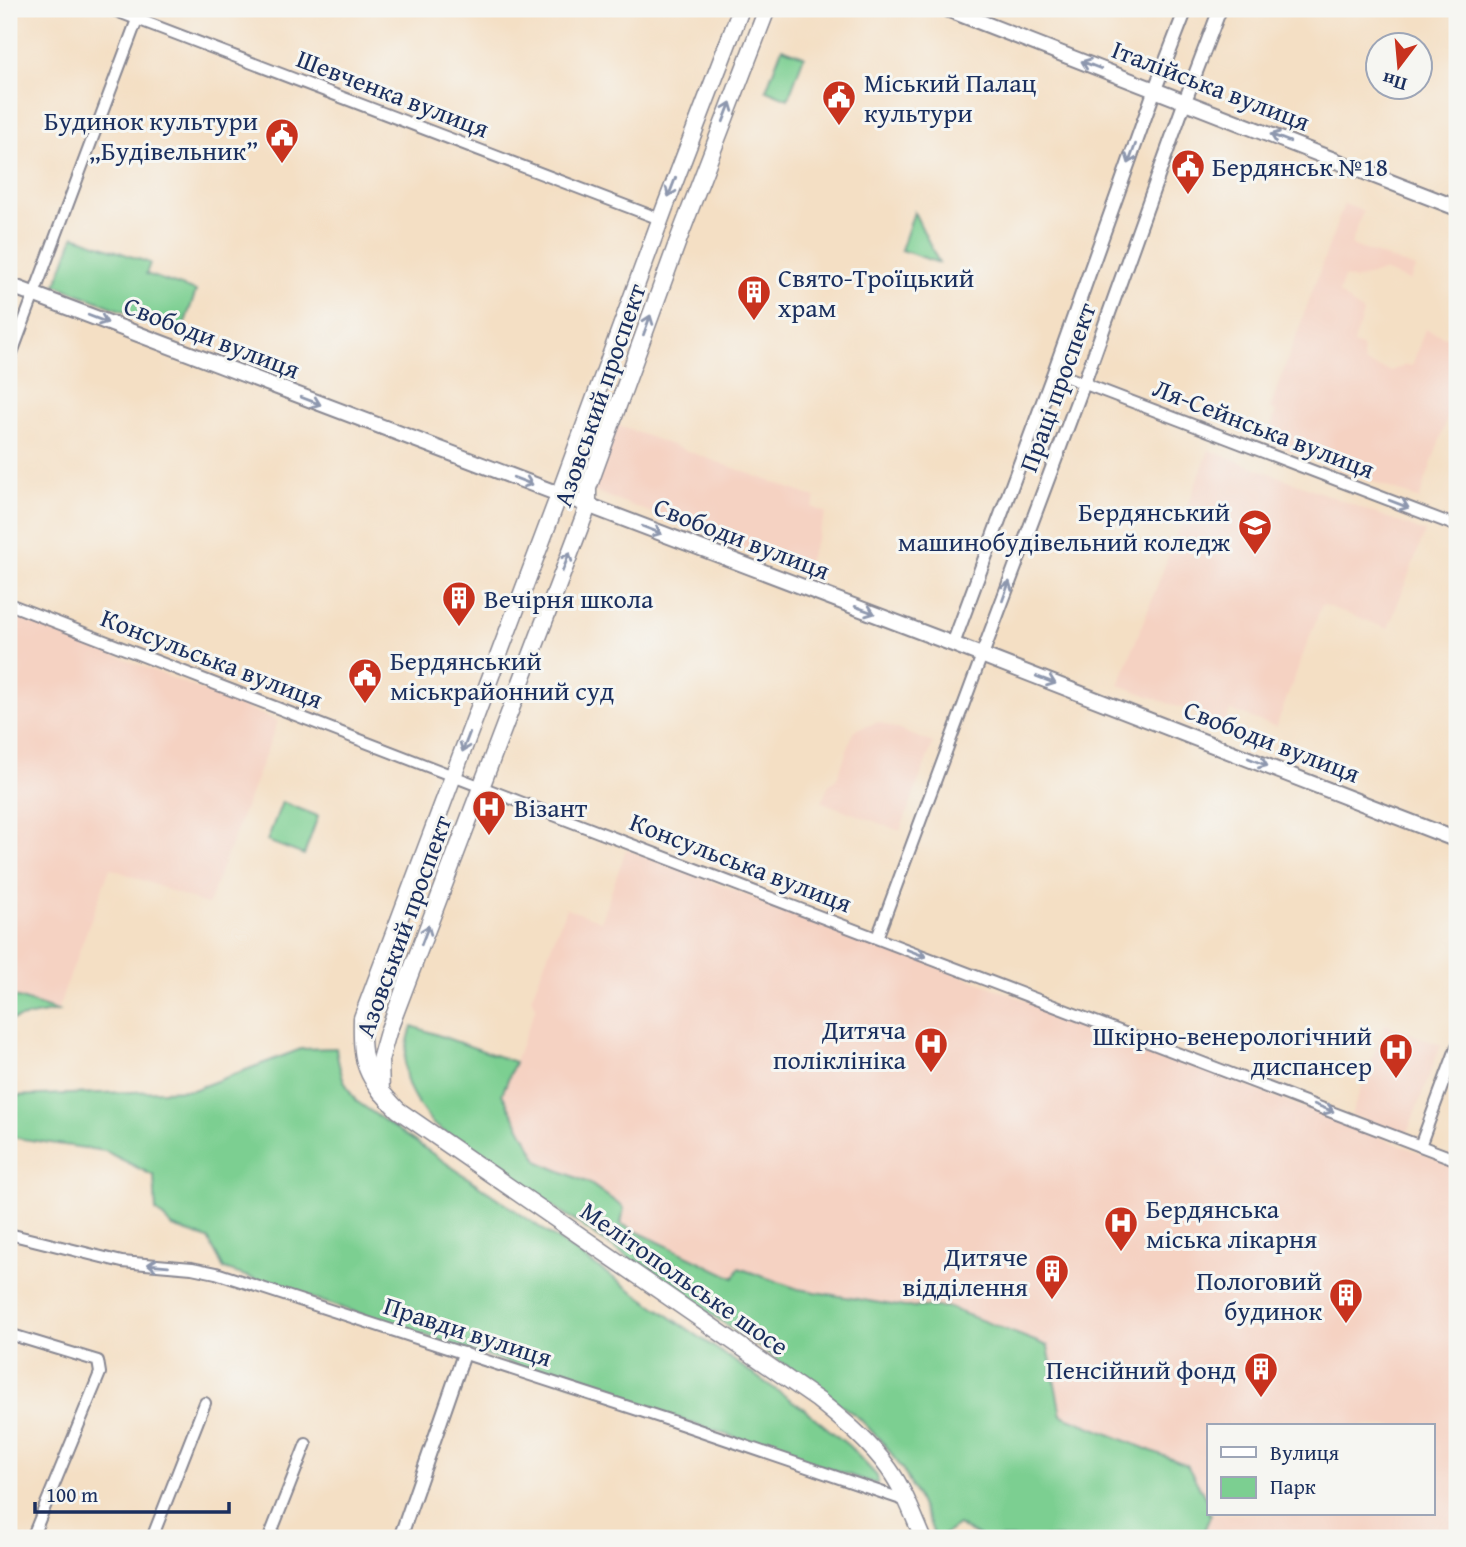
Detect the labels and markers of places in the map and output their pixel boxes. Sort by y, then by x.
place label: Міський Палац культури [864,63,1037,132]
public building icon: Міський Палац культури [820,78,858,127]
place label: Будинок культури „Будівельник” [44,101,258,170]
public building icon: Будинок культури „Будівельник” [263,116,301,165]
public building icon: Бердянськ №18 [1169,147,1207,196]
place label: Бердянськ №18 [1212,147,1388,186]
place label: Свято-Троїцький храм [778,258,974,327]
building icon: Свято-Троїцький храм [735,273,773,322]
place label: Бердянський машинобудівельний коледж [898,492,1230,561]
school or university icon: Бердянський машинобудівельний коледж [1236,507,1274,556]
building icon: Вечірня школа [440,579,478,628]
place label: Вечірня школа [484,579,654,618]
place label: Бердянський міськрайонний суд [390,641,614,710]
public building icon: Бердянський міськрайонний суд [346,656,384,705]
hospital icon: Візант [470,788,508,837]
place label: Візант [514,788,588,827]
place label: Дитяча поліклініка [773,1010,907,1079]
place label: Шкірно-венерологічний диспансер [1093,1016,1372,1085]
hospital icon: Дитяча поліклініка [912,1025,950,1074]
hospital icon: Шкірно-венерологічний диспансер [1377,1031,1415,1080]
place label: Бердянська міська лікарня [1146,1189,1317,1258]
hospital icon: Бердянська міська лікарня [1102,1204,1140,1253]
place label: Дитяче відділення [903,1237,1028,1306]
building icon: Дитяче відділення [1033,1252,1071,1301]
place label: Пологовий будинок [1197,1261,1322,1330]
building icon: Пологовий будинок [1327,1276,1365,1325]
place label: Пенсійний фонд [1046,1350,1236,1389]
building icon: Пенсійний фонд [1242,1350,1280,1399]

